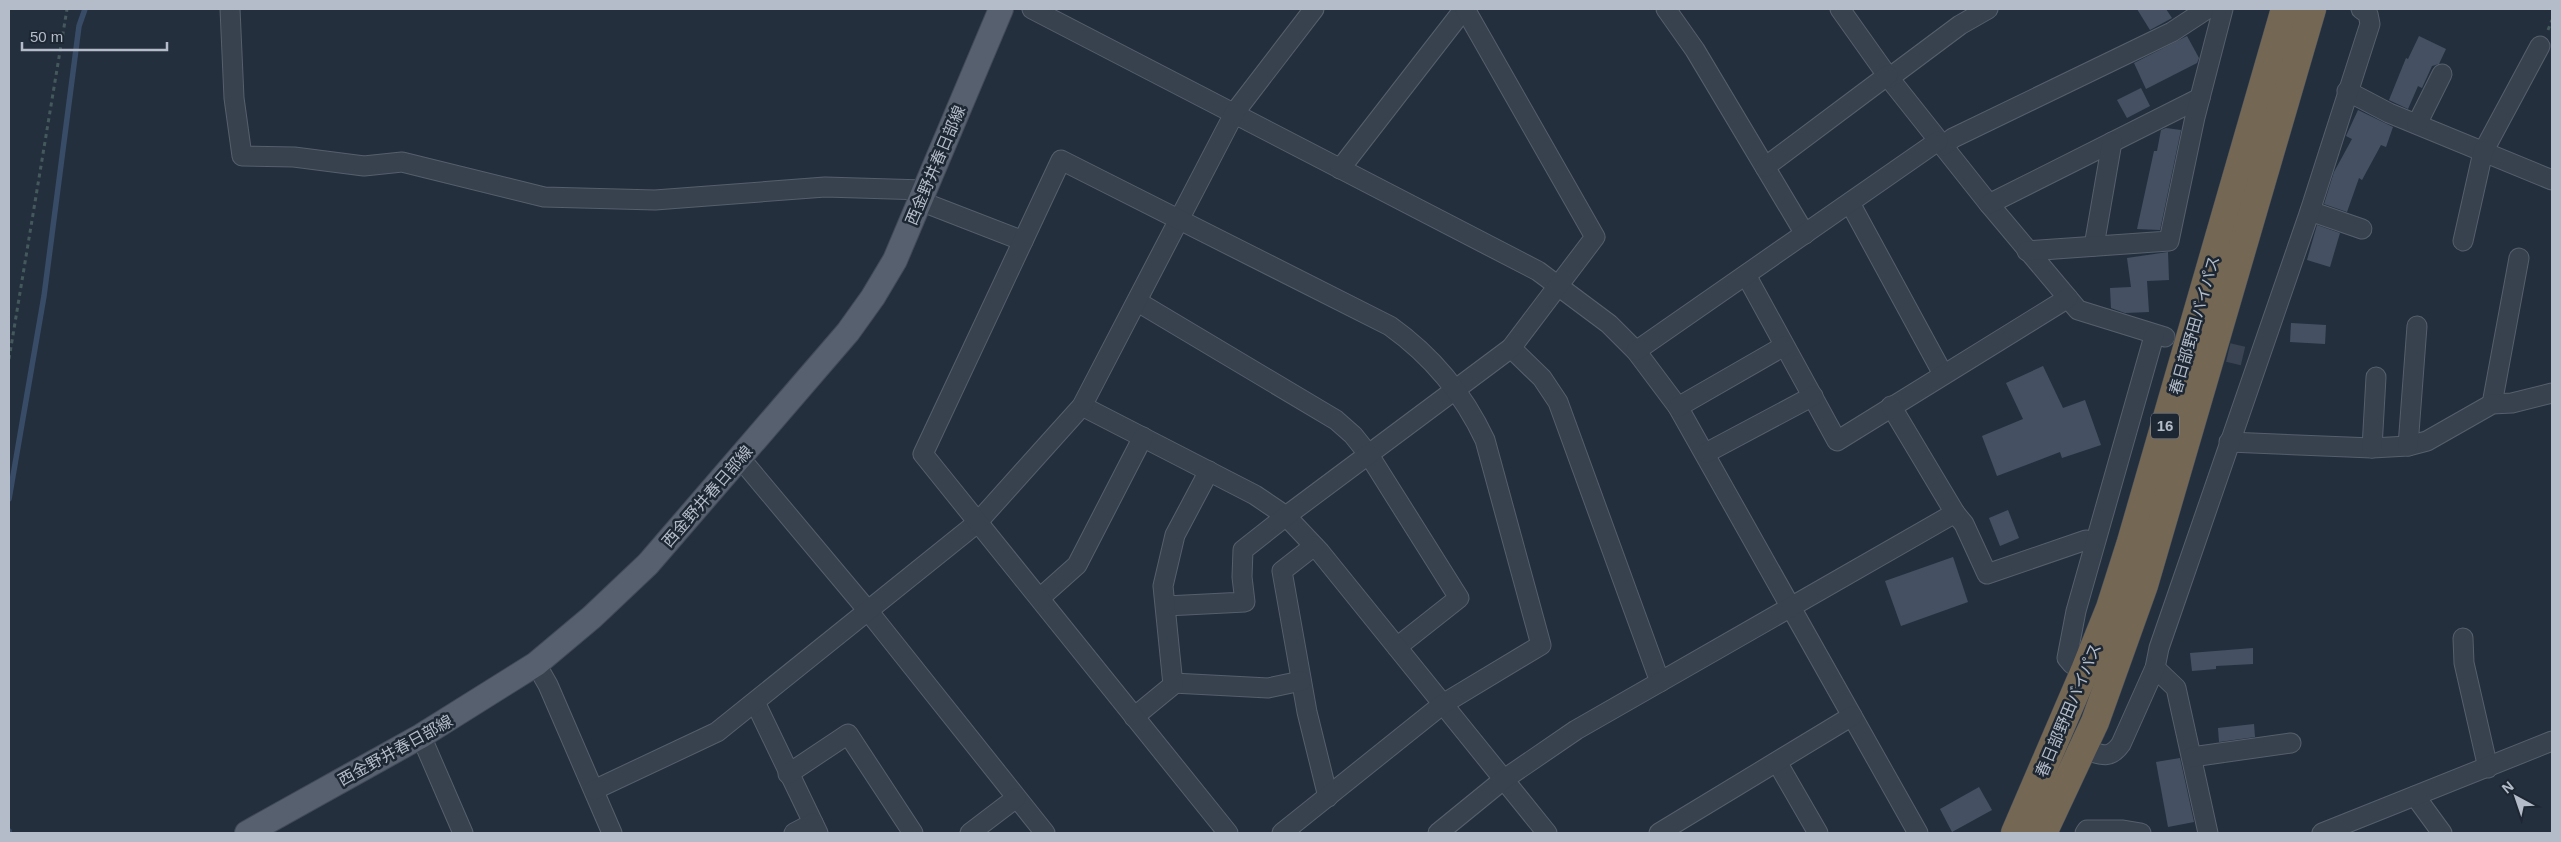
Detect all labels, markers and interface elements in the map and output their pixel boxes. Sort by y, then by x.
scale bar [22,20,168,52]
text: 50 m [30,28,63,45]
street label: 西金野井春日部線 [903,103,968,227]
street label: 春日部野田バイパス [2167,254,2222,397]
road number: 16 [2151,414,2179,438]
street label: 西金野井春日部線 [659,442,756,550]
street label: 春日部野田バイパス [2033,641,2104,780]
street label: 西金野井春日部線 [335,712,455,789]
north arrow [2491,772,2541,822]
text: N [2499,778,2517,796]

